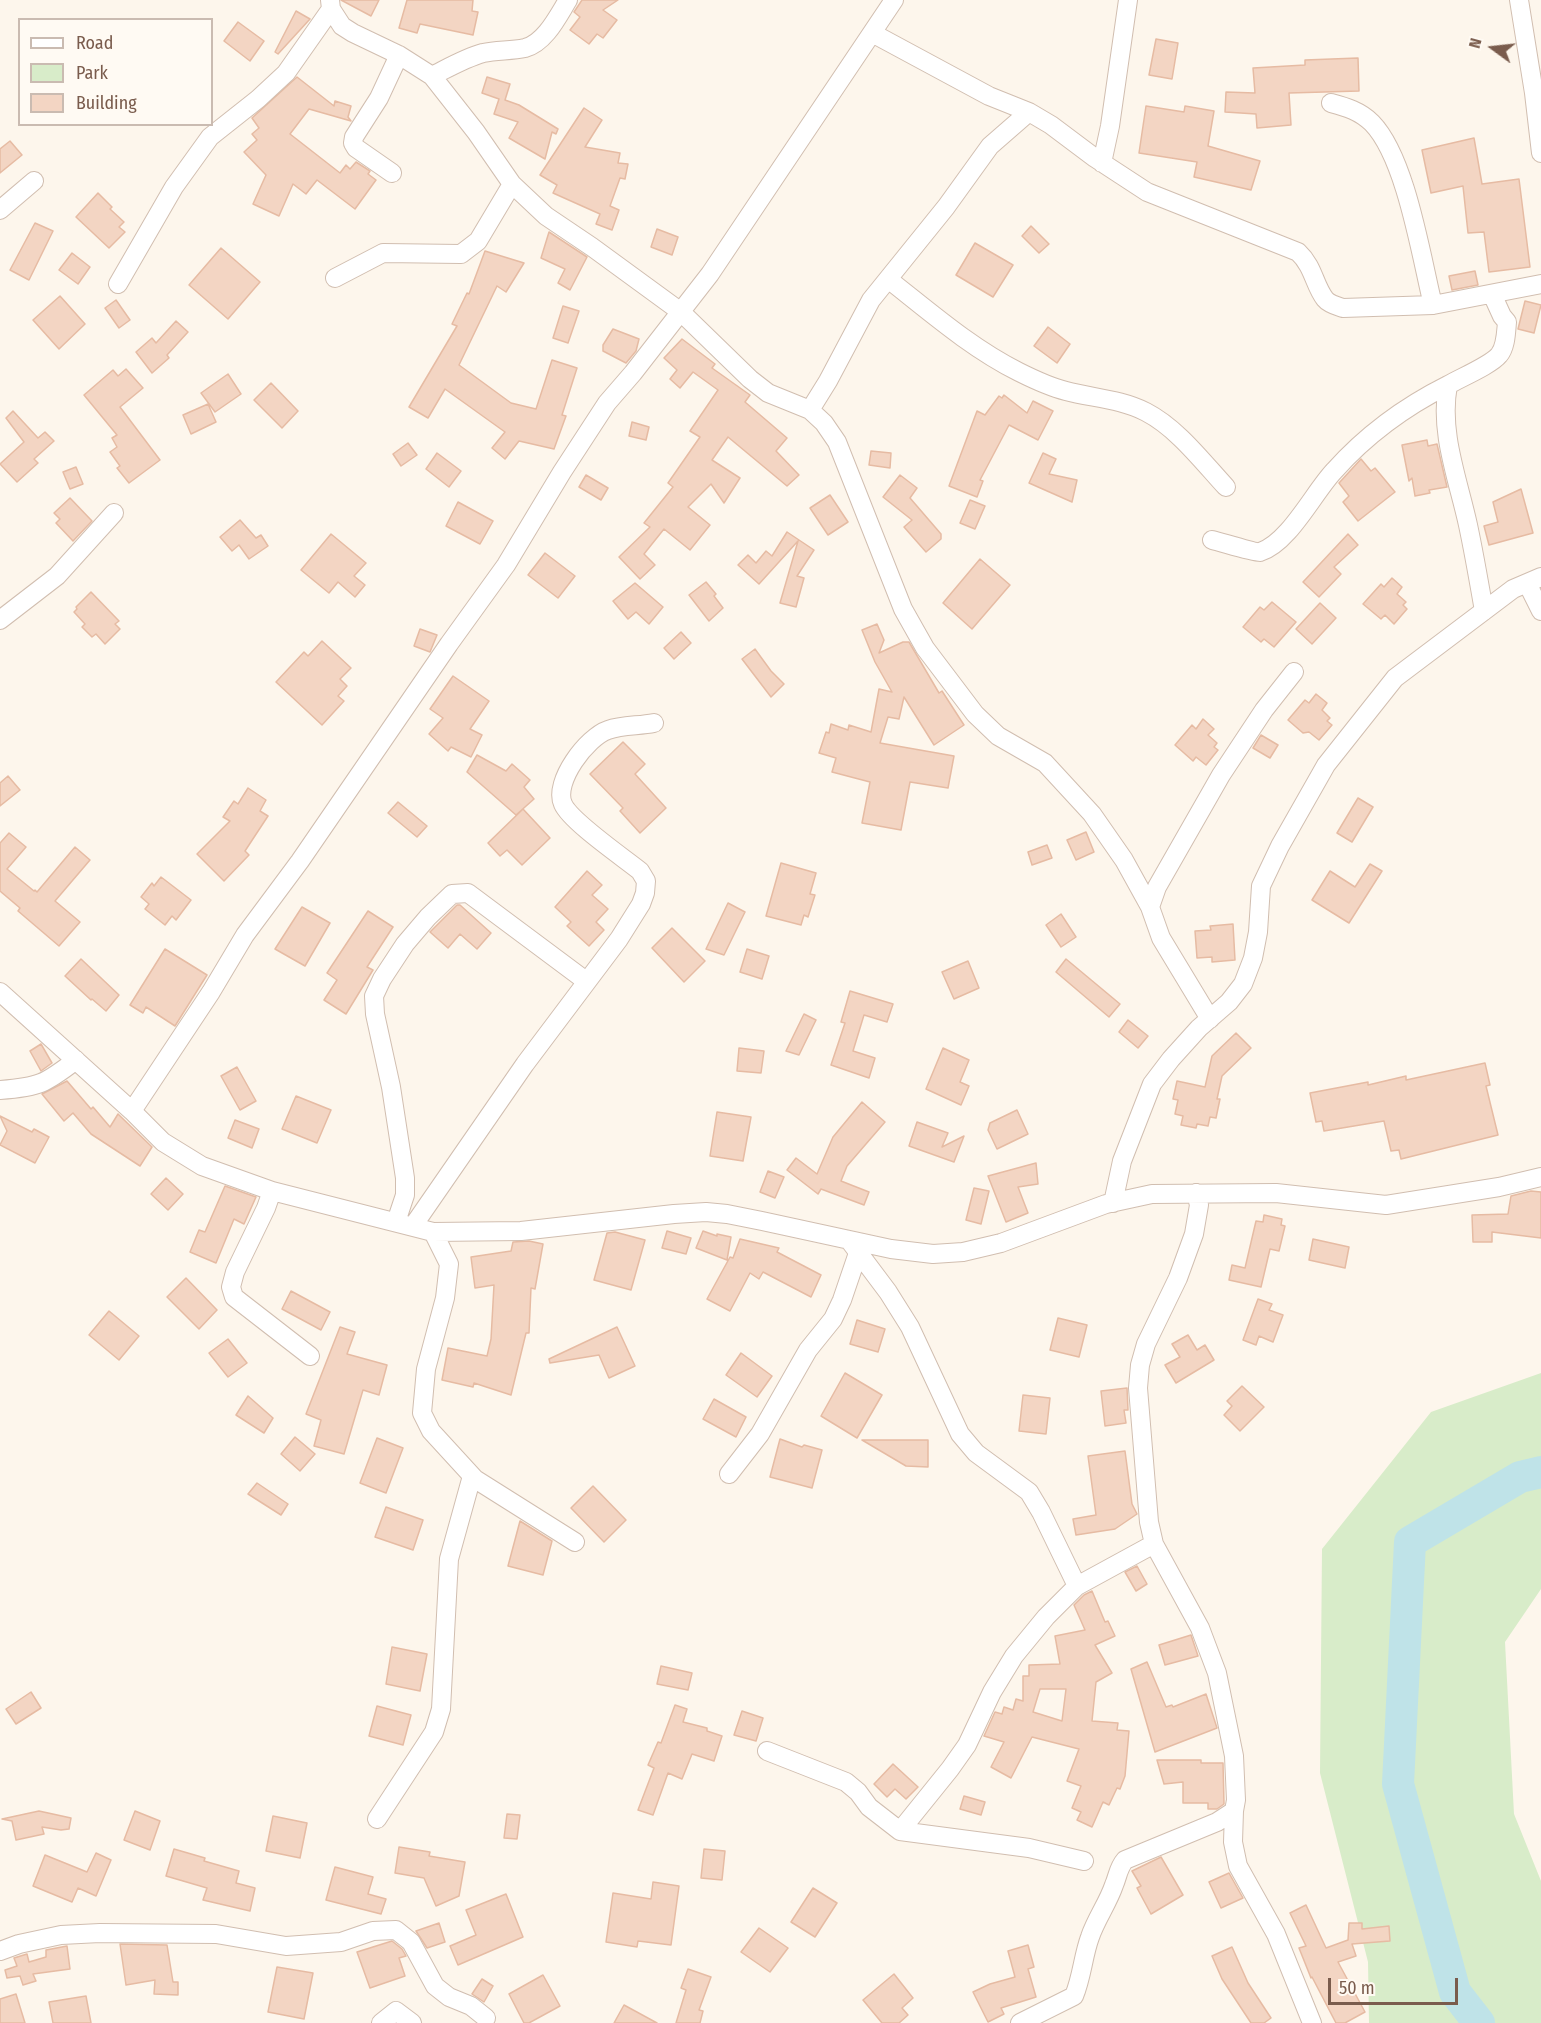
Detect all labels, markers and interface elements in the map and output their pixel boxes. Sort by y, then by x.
legend [18,18,213,126]
north arrow [1463,18,1523,78]
text: Road [76,32,113,54]
text: N [1465,36,1486,50]
text: Park [76,62,108,84]
text: Building [76,92,137,114]
scale bar [1331,1966,1462,2004]
text: 50 m [1339,1977,1375,1999]

